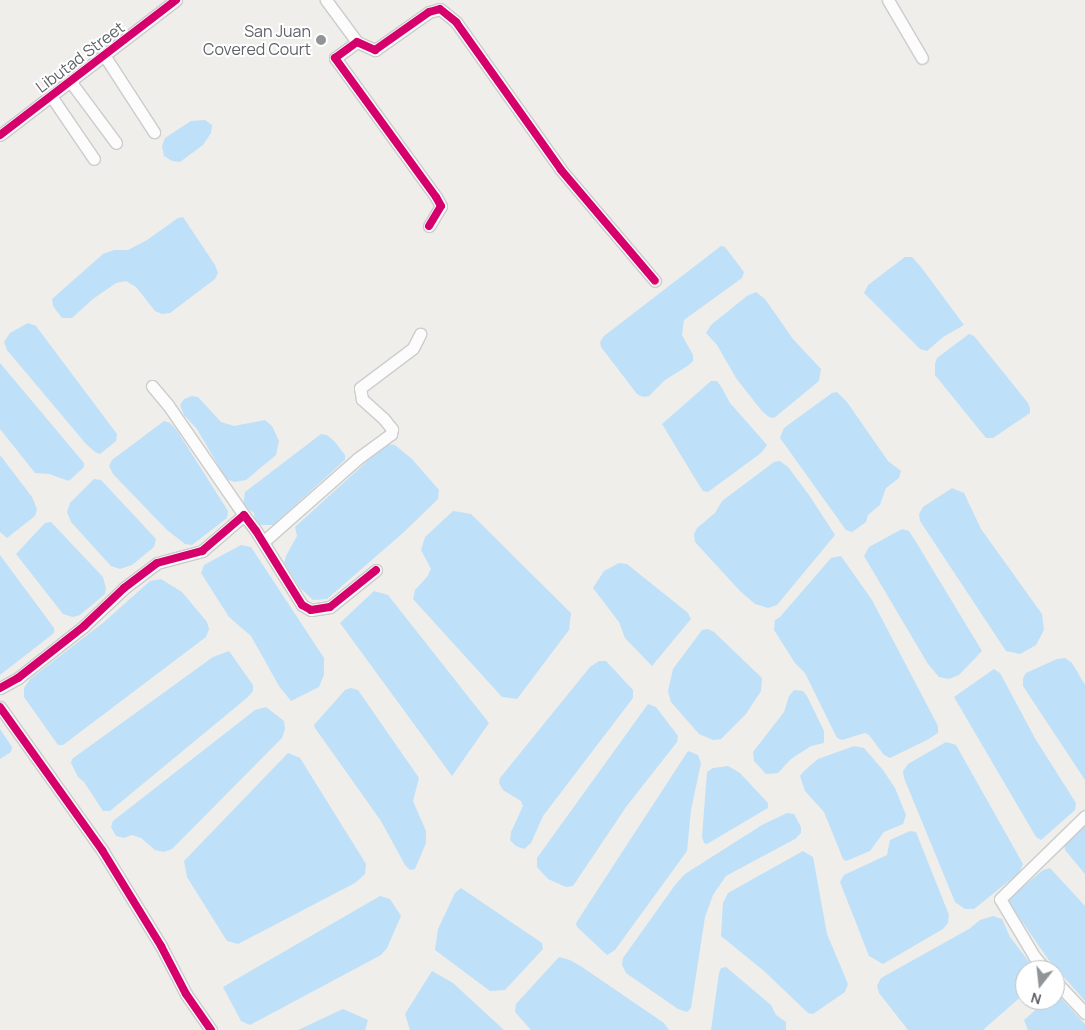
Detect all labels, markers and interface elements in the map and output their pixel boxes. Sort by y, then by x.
street label: Libutad Street [32,17,128,97]
place label: San Juan Covered Court [203,21,311,59]
marker: San Juan Covered Court [315,34,327,46]
north arrow [1015,960,1065,1010]
text: N [1029,988,1043,1009]

